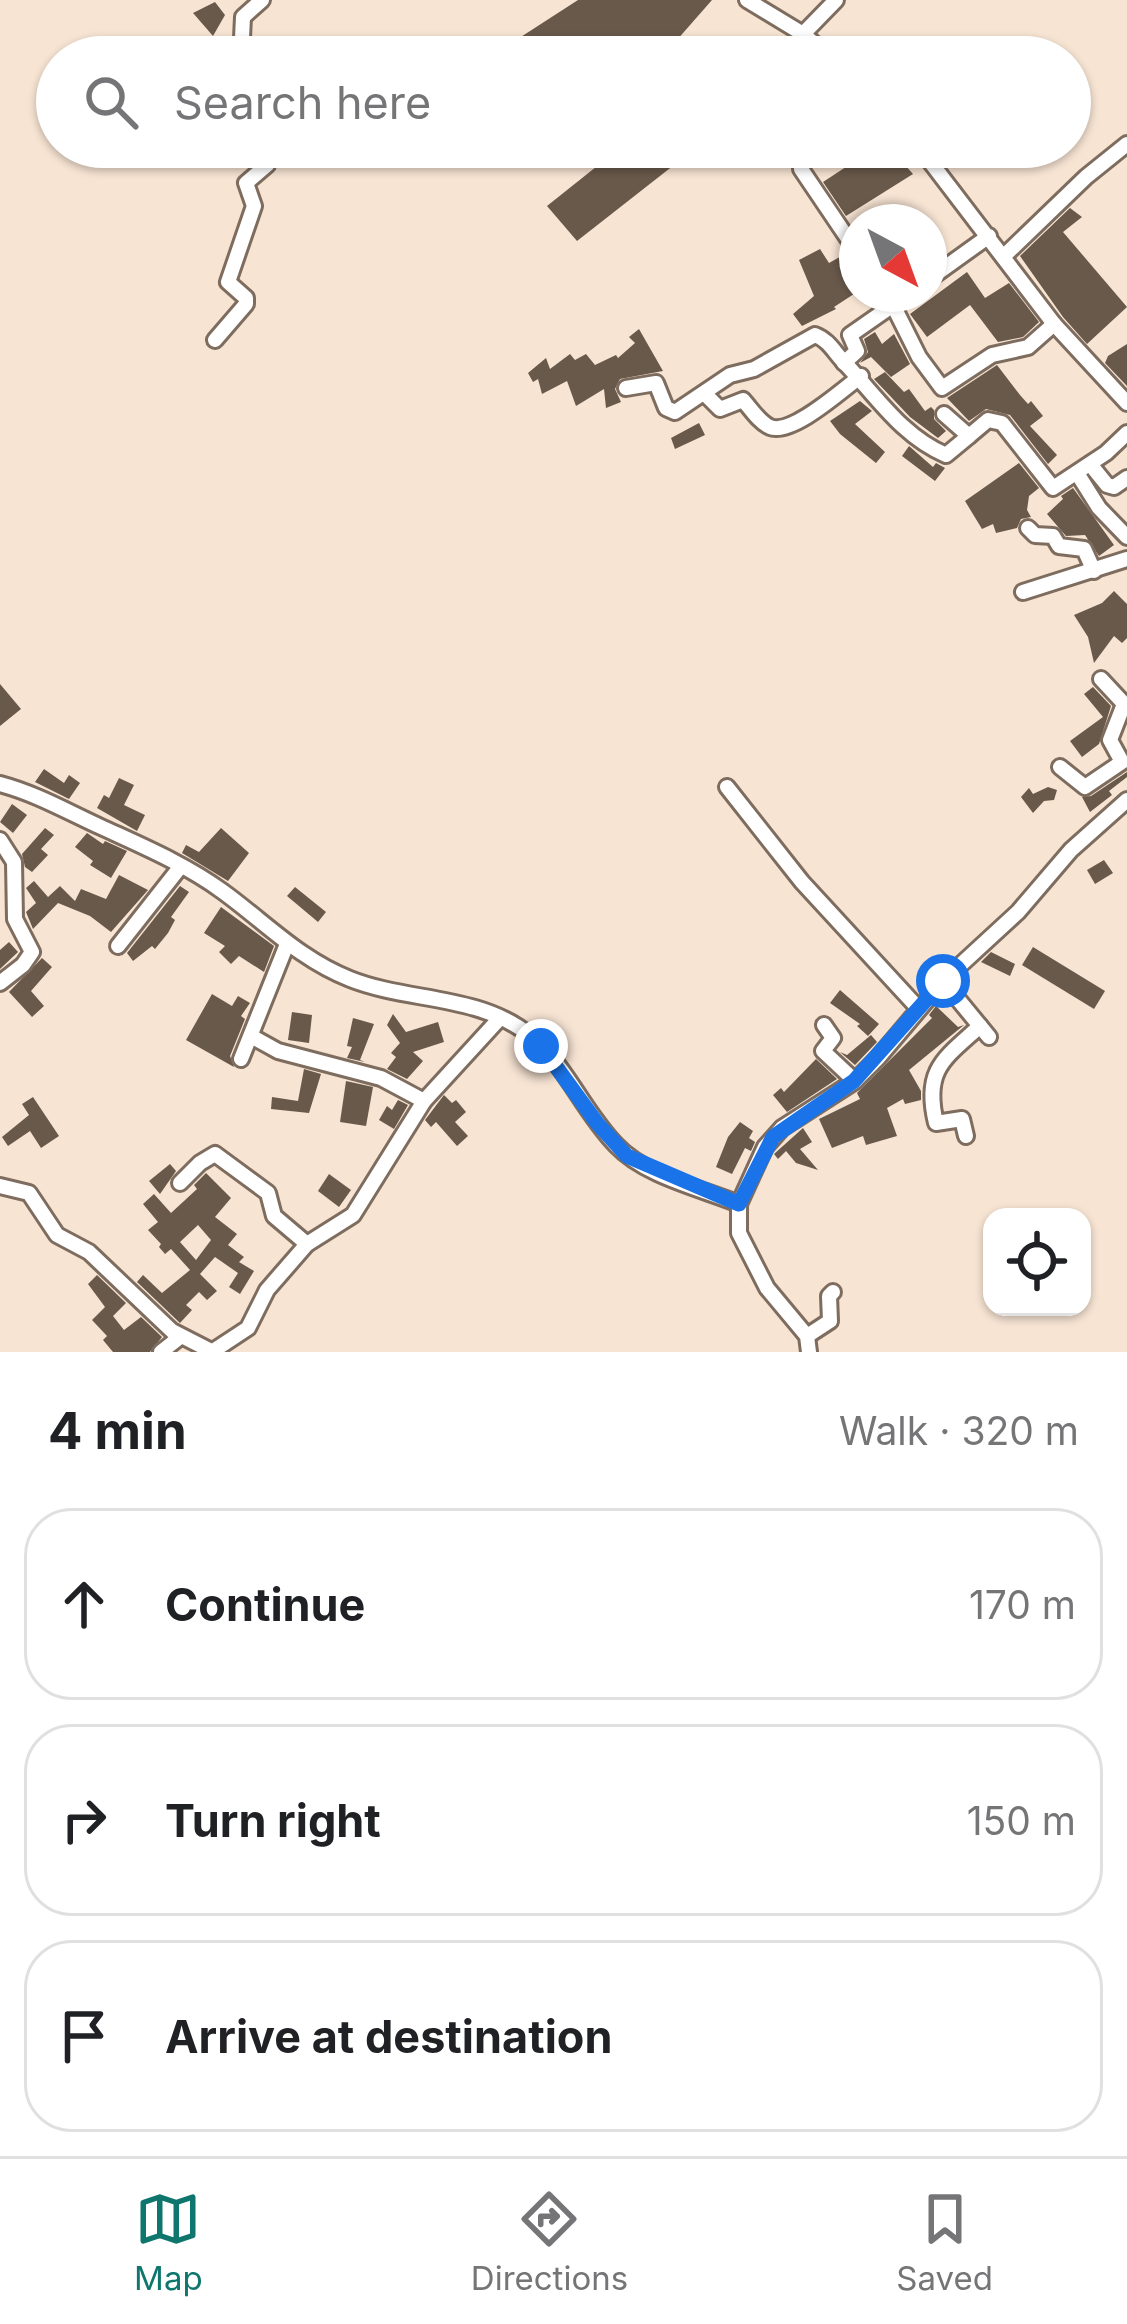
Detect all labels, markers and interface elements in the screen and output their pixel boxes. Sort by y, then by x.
search box [36,36,1091,168]
icon: search [78,69,144,135]
text: Search here [174,75,431,130]
north arrow [839,204,947,312]
route start [916,954,970,1008]
route end [514,1019,568,1073]
map controls [983,1208,1091,1316]
button: locate [983,1208,1091,1316]
text: 4 min [48,1400,187,1461]
text: Walk · 320 m [839,1407,1079,1454]
icon: ahead [51,1571,117,1637]
text: Continue [165,1577,365,1632]
text: 170 m [969,1581,1076,1628]
icon: right [51,1787,117,1853]
text: Turn right [165,1793,381,1848]
text: 150 m [967,1797,1076,1844]
icon: arrive [51,2003,117,2069]
text: Arrive at destination [165,2009,612,2064]
tab: Map [134,2186,203,2298]
tab: Directions [471,2186,628,2298]
tab: Saved [896,2186,993,2298]

